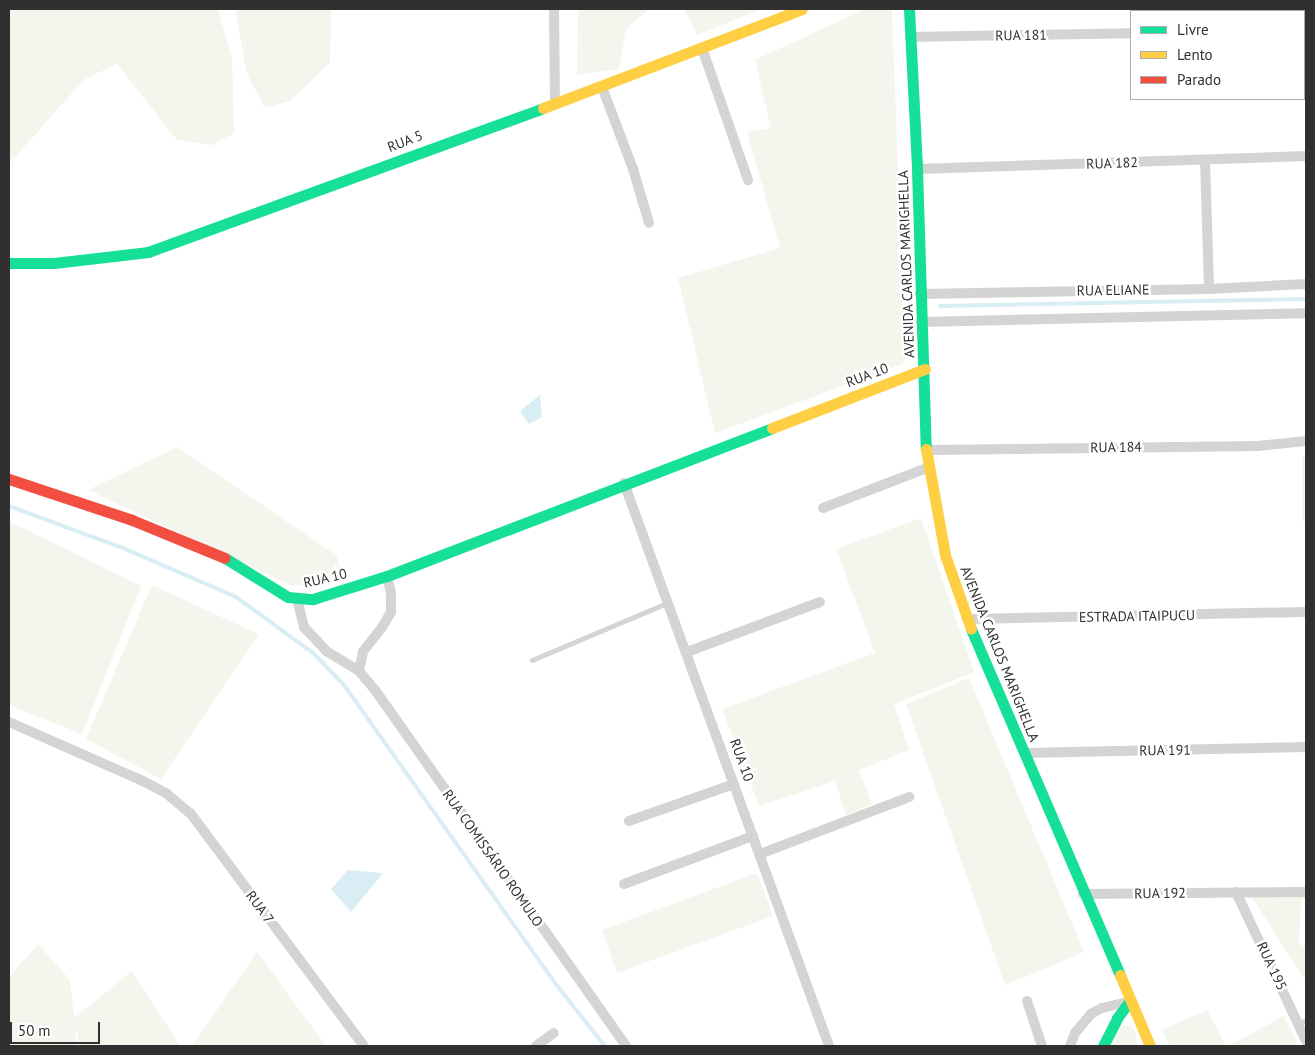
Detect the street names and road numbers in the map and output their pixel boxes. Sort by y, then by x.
street label: RUA 181 [995,26,1047,44]
street label: RUA 5 [385,127,425,155]
street label: RUA 182 [1086,154,1138,172]
street label: AVENIDA CARLOS MARIGHELLA [894,170,918,358]
street label: RUA ELIANE [1076,281,1150,299]
street label: RUA 10 [843,359,891,391]
street label: RUA 184 [1090,438,1142,456]
street label: AVENIDA CARLOS MARIGHELLA [957,564,1043,744]
street label: RUA 10 [301,565,349,591]
street label: ESTRADA ITAIPUCU [1078,607,1196,625]
street label: RUA 10 [726,736,758,784]
street label: RUA 191 [1139,741,1191,759]
street label: RUA COMISSÁRIO ROMULO [439,786,547,930]
street label: RUA 192 [1134,884,1186,902]
street label: RUA 7 [242,887,278,927]
street label: RUA 195 [1253,939,1291,993]

